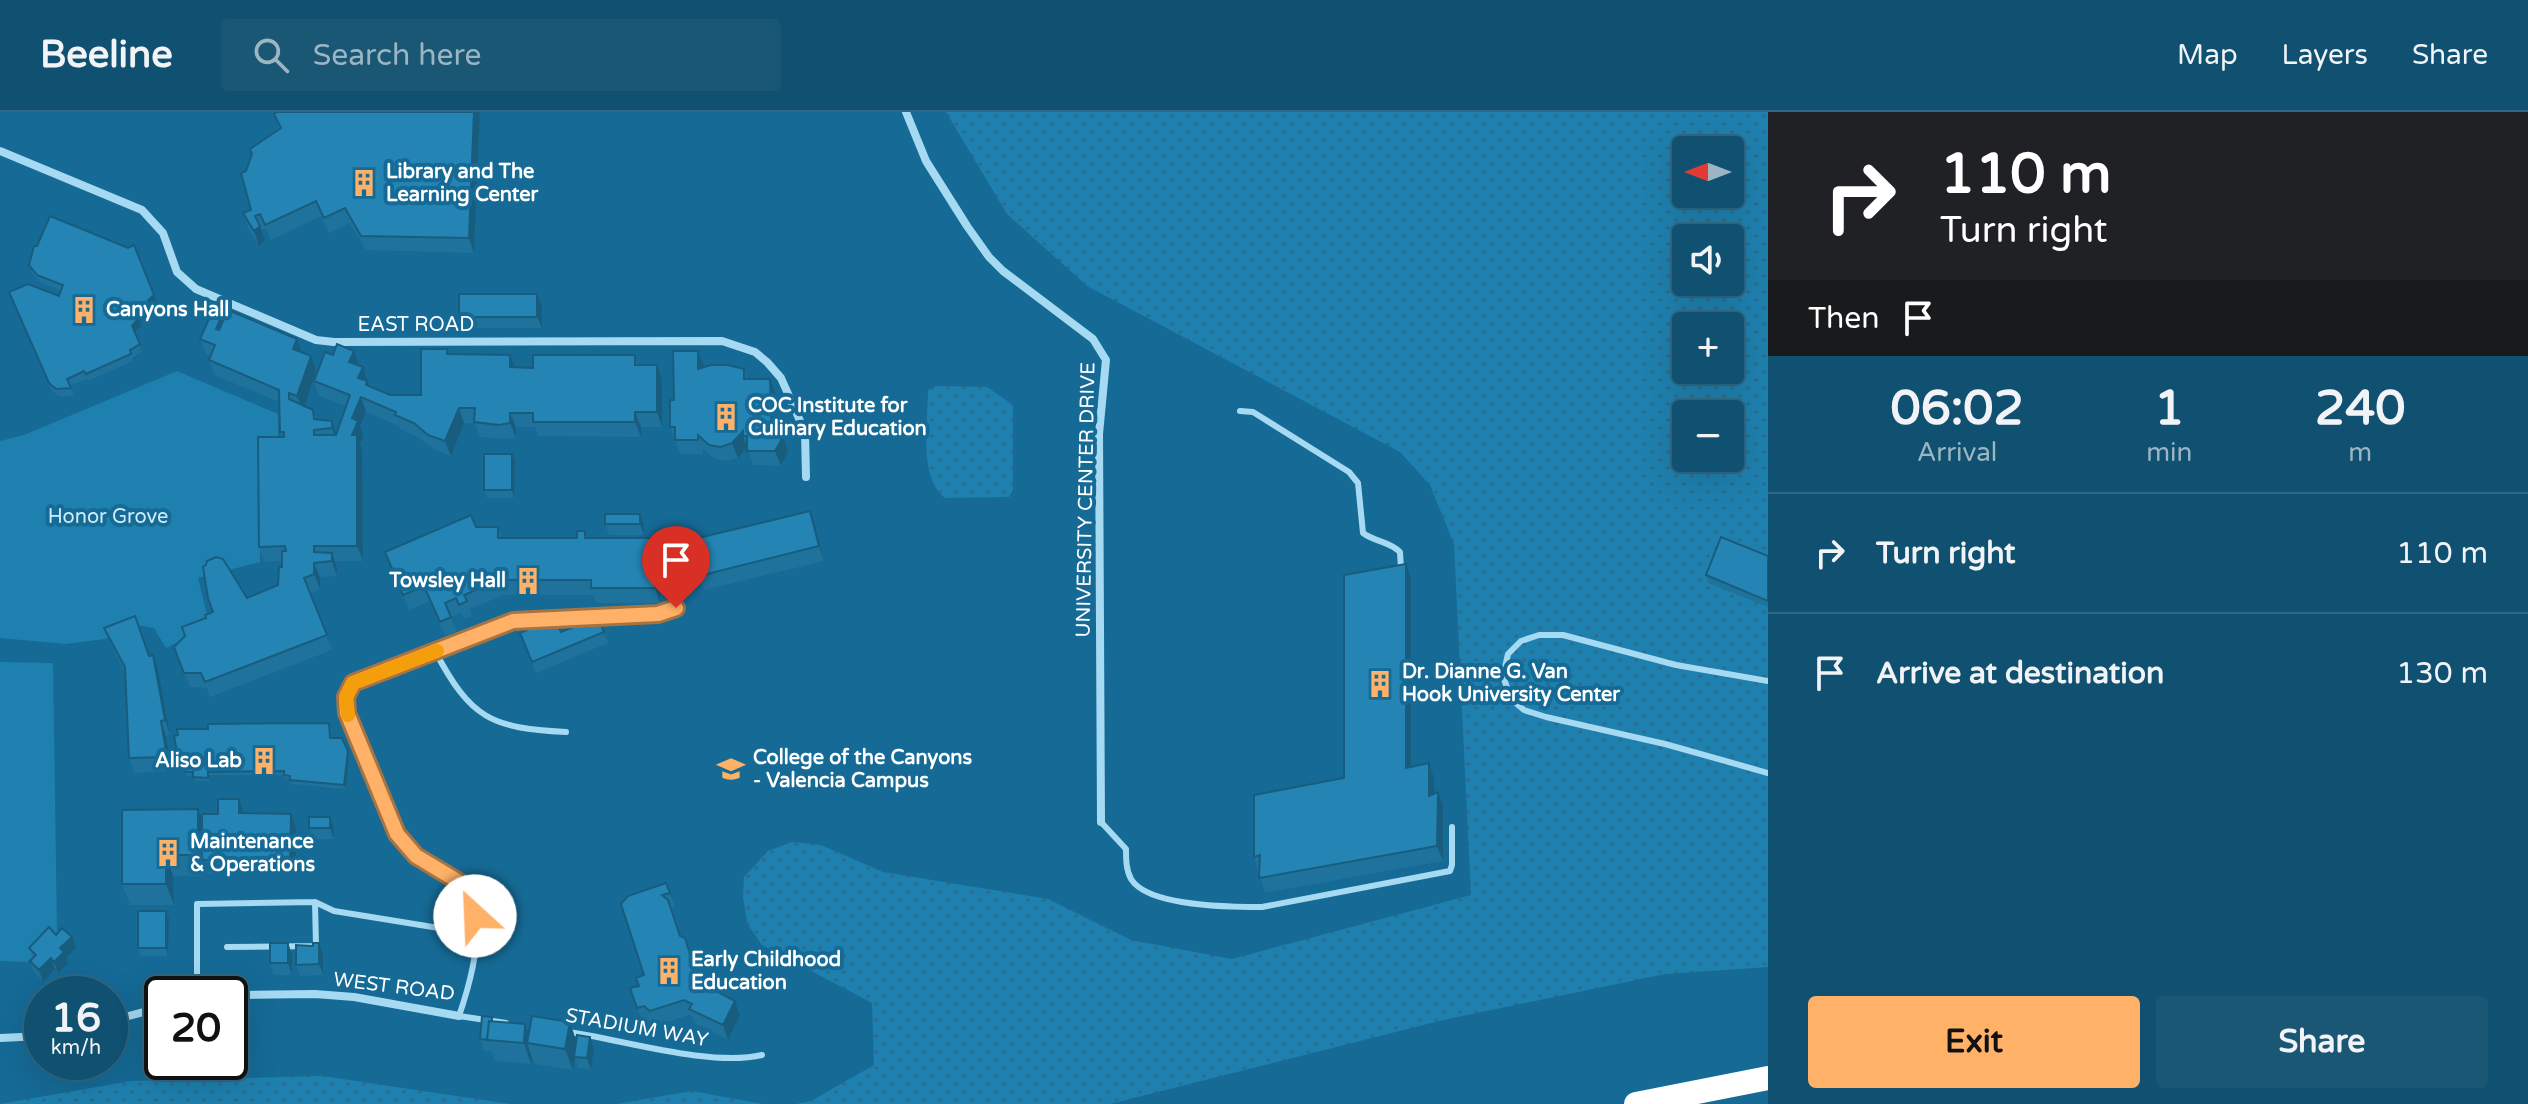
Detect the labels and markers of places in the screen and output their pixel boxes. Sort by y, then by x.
place label: Library and The Learning Center [386,160,539,207]
building icon: Library and The Learning Center [349,168,379,198]
building icon: Canyons Hall [69,295,99,325]
place label: Canyons Hall [106,298,229,322]
place label: COC Institute for Culinary Education [748,394,927,441]
building icon: COC Institute for Culinary Education [711,402,741,432]
pin [642,526,710,608]
building icon: Towsley Hall [513,566,543,596]
place label: Towsley Hall [388,569,506,593]
place label: Dr. Dianne G. Van Hook University Center [1402,660,1620,707]
building icon: Dr. Dianne G. Van Hook University Center [1365,669,1395,699]
building icon: Aliso Lab [249,746,279,776]
place label: College of the Canyons - Valencia Campus [753,746,972,793]
place label: Aliso Lab [155,749,242,773]
school or university icon: College of the Canyons - Valencia Campus [716,754,746,784]
place label: Maintenance & Operations [190,830,315,877]
building icon: Maintenance & Operations [153,838,183,868]
place label: Early Childhood Education [691,948,841,995]
building icon: Early Childhood Education [654,956,684,986]

